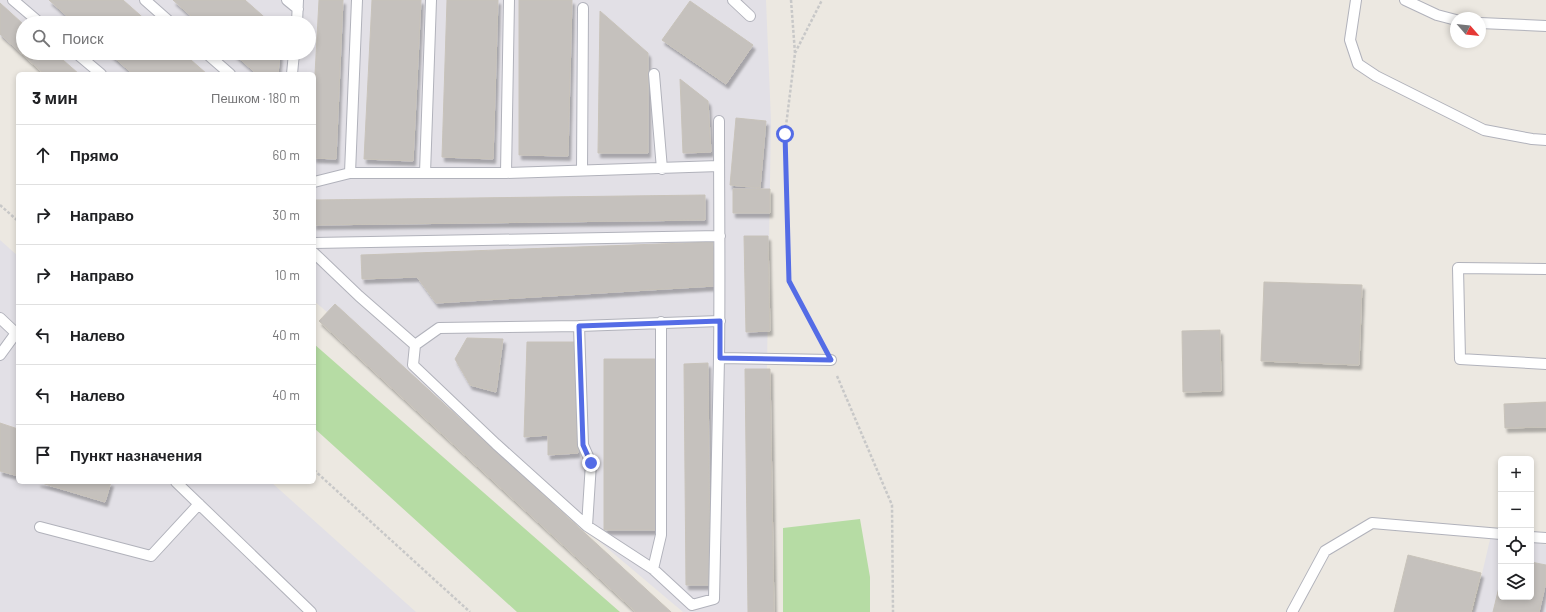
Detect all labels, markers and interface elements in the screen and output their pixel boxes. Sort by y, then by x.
north arrow [1450,12,1486,48]
search box [16,16,316,60]
icon: search [30,27,52,49]
text: Поиск [62,29,104,47]
text: 3 мин [32,87,78,107]
text: Пешком · 180 m [211,90,300,106]
route start [776,125,794,143]
icon: ahead [32,144,54,166]
text: Прямо [70,146,119,164]
text: 60 m [273,147,300,163]
icon: right [32,204,54,226]
text: Направо [70,206,134,224]
text: 30 m [273,207,300,223]
icon: right [32,264,54,286]
text: Направо [70,266,134,284]
text: 10 m [275,267,300,283]
icon: left [32,324,54,346]
text: Налево [70,326,125,344]
text: 40 m [272,327,300,343]
icon: left [32,384,54,406]
text: Налево [70,386,125,404]
text: 40 m [272,387,300,403]
icon: arrive [32,444,54,466]
text: Пункт назначения [70,446,202,464]
route end [582,454,600,472]
map controls [1498,456,1534,600]
button: + [1498,456,1534,492]
button: − [1498,492,1534,528]
button: locate [1498,528,1534,564]
button: layers [1498,564,1534,600]

